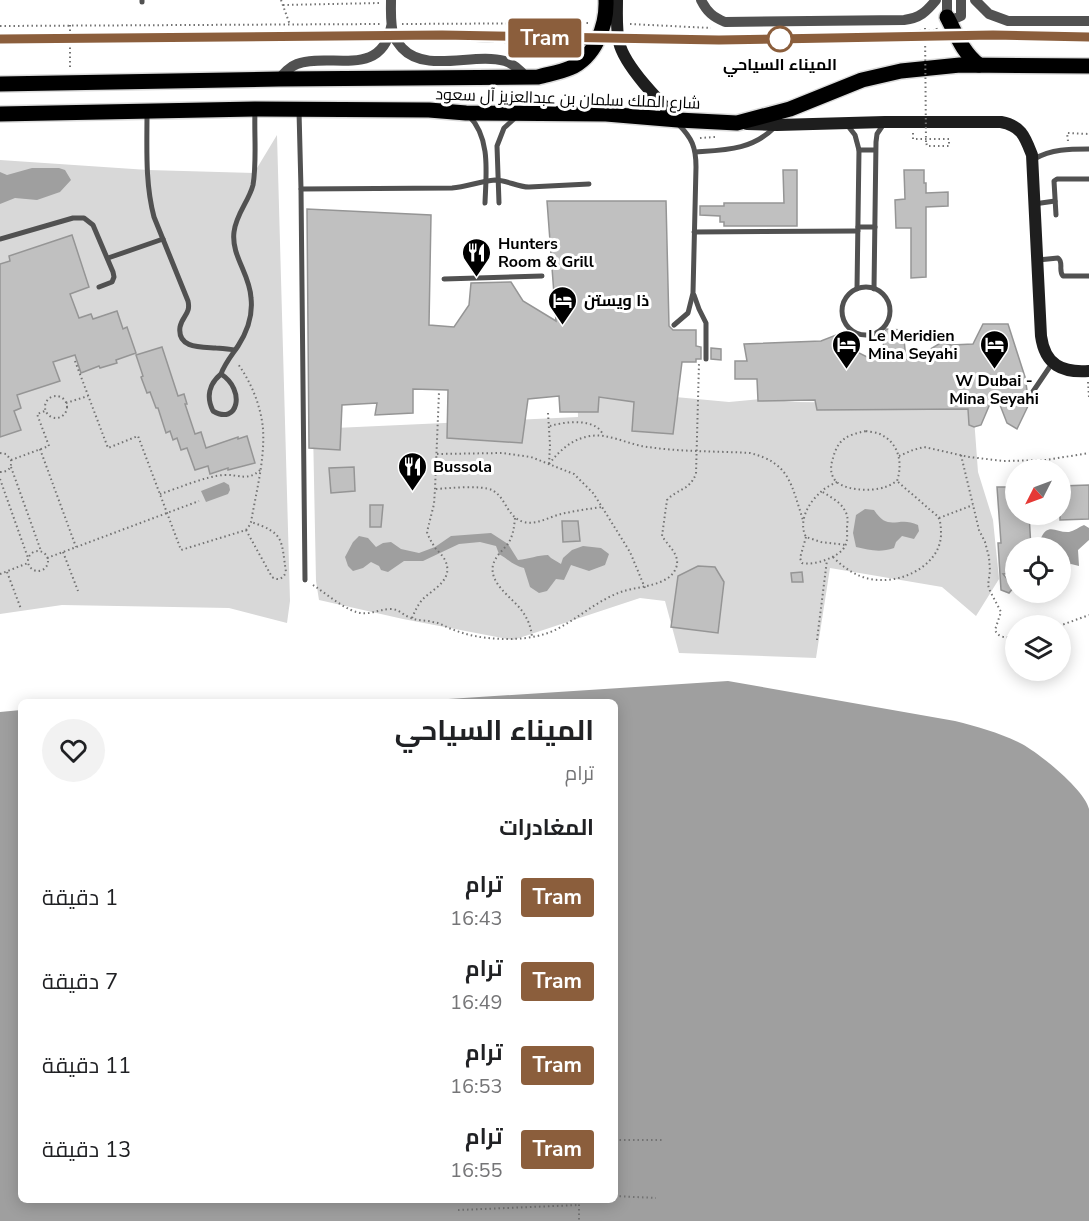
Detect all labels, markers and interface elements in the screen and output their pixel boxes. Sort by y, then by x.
line badge: Tram [503,18,587,57]
text: Tram [520,24,570,52]
marker: الميناء السياحي [767,26,793,52]
place label: الميناء السياحي [723,54,837,77]
street label: شارع الملك سلمان بن عبدالعزيز آل سعود [435,83,701,115]
place label: Hunters Room & Grill [498,233,594,273]
restaurant icon: Hunters Room & Grill [461,236,493,278]
hotel icon: ذا ويستن [547,284,579,326]
place label: ذا ويستن [584,290,649,312]
place label: Le Meridien Mina Seyahi [868,325,958,365]
hotel icon: Le Meridien Mina Seyahi [831,328,863,370]
hotel icon: W Dubai - Mina Seyahi [978,328,1010,370]
place label: W Dubai - Mina Seyahi [949,370,1039,410]
restaurant icon: Bussola [396,450,428,492]
place label: Bussola [433,456,492,478]
north arrow [1005,459,1071,525]
map controls [1005,459,1071,681]
button: locate [1005,537,1071,603]
button: layers [1005,615,1071,681]
text: الميناء السياحي [395,712,594,750]
button: heart [42,719,105,782]
text: ترام [565,760,594,787]
text: المغادرات [499,813,594,843]
text: ترام [465,870,503,900]
text: 1 دقيقة [42,883,118,913]
text: Tram [533,883,582,911]
text: 16:43 [450,905,503,932]
text: ترام [465,954,503,984]
text: 7 دقيقة [42,967,118,997]
text: Tram [533,967,582,995]
text: 16:49 [450,989,503,1016]
text: ترام [465,1038,503,1068]
text: 11 دقيقة [42,1051,131,1081]
text: Tram [533,1051,582,1079]
text: 16:53 [450,1073,503,1100]
text: ترام [465,1122,503,1152]
text: 13 دقيقة [42,1135,131,1165]
text: Tram [533,1135,582,1163]
text: 16:55 [450,1157,503,1184]

